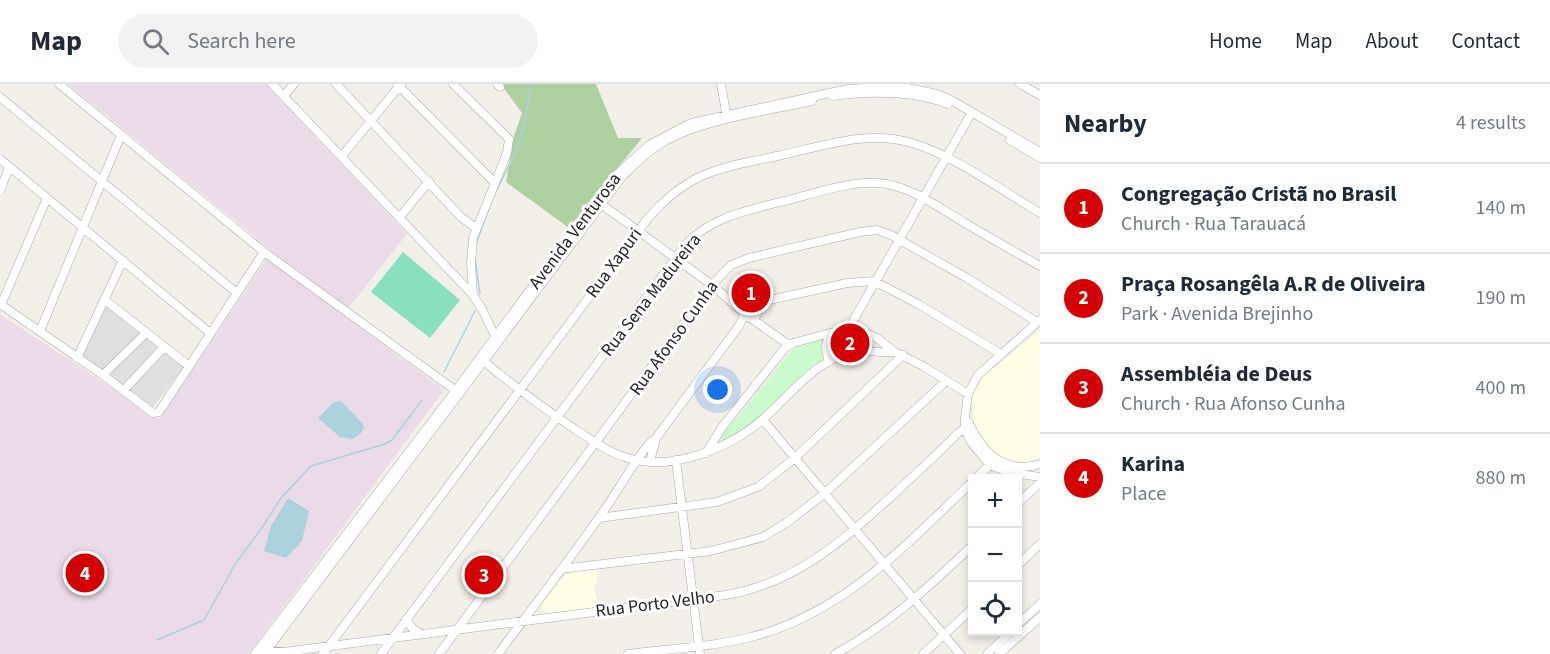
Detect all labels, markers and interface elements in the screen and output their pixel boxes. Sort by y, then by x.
search box [118,14,538,68]
text: Map [30,21,82,61]
icon: search [139,25,172,58]
text: Search here [187,25,296,57]
text: Home [1209,26,1262,56]
text: Map [1295,26,1333,56]
text: About [1366,26,1418,56]
text: Contact [1451,26,1520,56]
text: Nearby [1064,105,1147,142]
text: 4 results [1456,109,1526,137]
street label: Avenida Venturosa [523,168,627,294]
text: Congregação Cristã no Brasil [1121,178,1397,210]
text: 1 [1078,194,1089,222]
text: 140 m [1476,194,1526,222]
text: Church · Rua Tarauacá [1121,210,1306,238]
street label: Rua Xapuri [580,223,648,303]
street label: Rua Sena Madureira [595,228,707,362]
text: Praça Rosangêla A.R de Oliveira [1121,268,1426,300]
pin: 1 [732,270,771,316]
street label: Rua Afonso Cunha [624,275,724,401]
text: 2 [1078,284,1089,312]
text: 190 m [1476,284,1526,312]
text: Park · Avenida Brejinho [1121,300,1313,328]
pin: 2 [830,320,870,366]
text: Assembléia de Deus [1121,358,1312,390]
text: 3 [1078,374,1089,402]
text: 400 m [1476,374,1526,402]
your location [703,375,732,404]
text: Church · Rua Afonso Cunha [1121,390,1346,418]
text: Karina [1121,448,1185,480]
text: 4 [1078,464,1089,492]
text: 880 m [1476,464,1526,492]
map controls [968,474,1022,636]
button: + [968,474,1022,528]
text: Place [1121,480,1166,508]
button: − [968,528,1022,582]
pin: 4 [66,550,104,596]
pin: 3 [464,552,504,598]
button: locate [968,582,1022,636]
street label: Rua Porto Velho [594,584,716,624]

